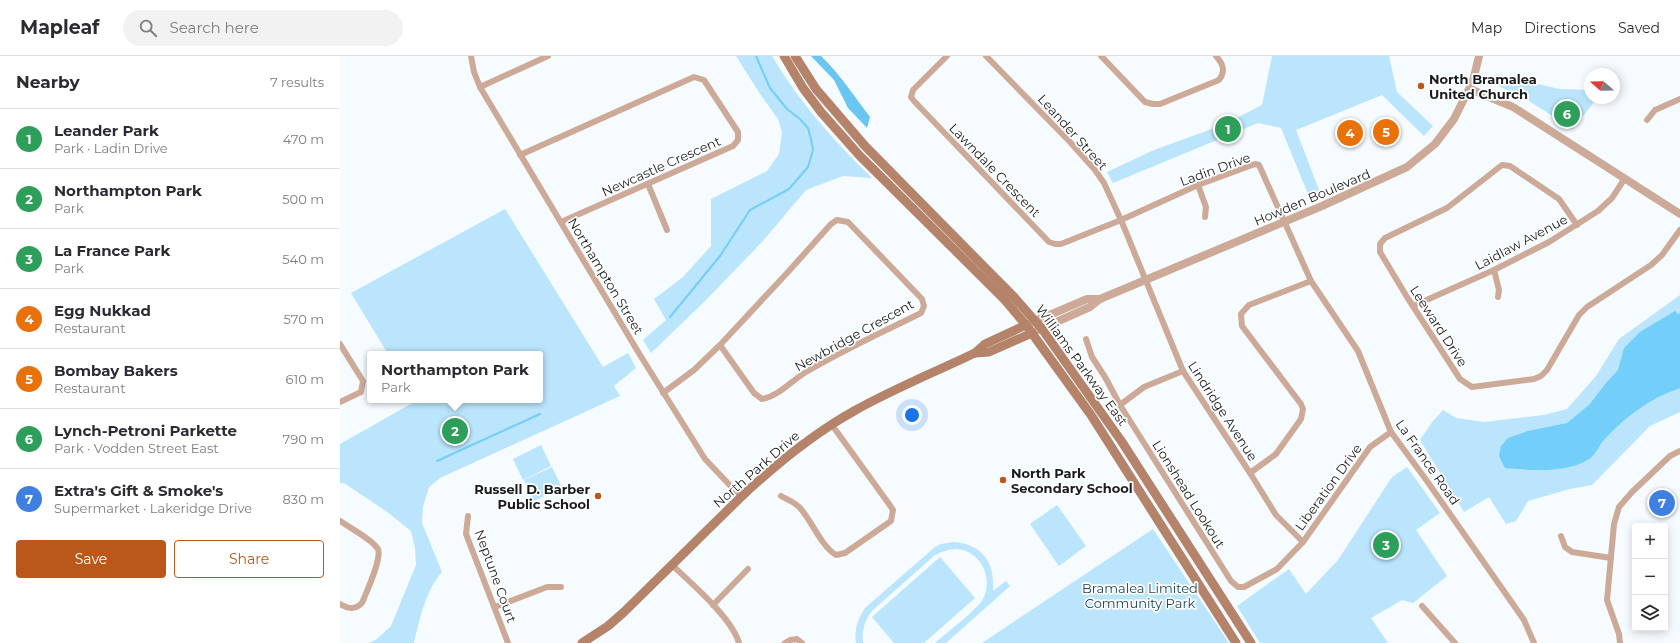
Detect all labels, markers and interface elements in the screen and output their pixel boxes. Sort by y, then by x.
search box [123,10,403,46]
text: Mapleaf [20,16,99,39]
icon: search [137,17,159,39]
text: Search here [169,18,259,37]
text: Map [1471,19,1502,37]
text: Directions [1524,19,1596,37]
text: Saved [1618,19,1660,37]
north arrow [1584,68,1620,104]
place label: North Bramalea United Church [1429,71,1537,102]
text: Nearby [16,72,80,92]
text: 7 results [270,74,324,90]
marker: North Bramalea United Church [1416,81,1426,91]
street label: Leander Street [1035,91,1111,173]
pin: 6 [1554,99,1580,129]
pin: 1 [1215,114,1241,144]
pin: 5 [1373,117,1399,147]
pin: 4 [1337,118,1363,148]
street label: Lawndale Crescent [946,120,1044,220]
text: Leander Park [54,121,159,140]
text: 1 [26,131,32,147]
text: 470 m [283,131,324,147]
street label: Newcastle Crescent [599,133,723,199]
text: Park · Ladin Drive [54,140,168,156]
street label: Ladin Drive [1178,149,1253,189]
street label: Howden Boulevard [1251,165,1373,229]
text: Northampton Park [54,181,202,200]
text: 2 [25,191,33,207]
text: 500 m [282,191,324,207]
text: Park [54,200,84,216]
street label: Laidlaw Avenue [1472,211,1570,273]
street label: Northampton Street [565,215,647,337]
text: La France Park [54,241,170,260]
text: 3 [25,251,33,267]
text: 540 m [282,251,324,267]
text: Park [54,260,84,276]
street label: Leeward Drive [1407,283,1471,370]
street label: Newbridge Crescent [792,296,916,374]
text: Egg Nukkad [54,301,151,320]
street label: Williams Parkway East [1033,301,1131,429]
text: 4 [25,311,33,327]
text: 570 m [284,311,324,327]
text: Restaurant [54,320,125,336]
popup [367,351,543,403]
street label: Lindridge Avenue [1185,358,1261,464]
text: Northampton Park [381,360,529,379]
text: Bombay Bakers [54,361,178,380]
text: 5 [25,371,33,387]
text: 610 m [286,371,324,387]
text: Park [381,379,411,395]
text: Restaurant [54,380,125,396]
your location [902,405,922,425]
pin: 2 [442,416,468,446]
street label: La France Road [1393,416,1463,508]
text: Lynch-Petroni Parkette [54,421,237,440]
street label: North Park Drive [710,427,802,511]
text: 6 [25,431,33,447]
text: 790 m [283,431,324,447]
street label: Lionshead Lookout [1149,437,1229,551]
text: Park · Vodden Street East [54,440,219,456]
street label: Liberation Drive [1291,440,1365,534]
place label: North Park Secondary School [1011,465,1133,496]
marker: North Park Secondary School [998,475,1008,485]
text: Extra's Gift & Smoke's [54,481,223,500]
place label: Russell D. Barber Public School [474,481,590,512]
pin: 7 [1649,488,1675,518]
text: 7 [25,491,33,507]
text: 830 m [283,491,324,507]
marker: Russell D. Barber Public School [593,491,603,501]
text: Supermarket · Lakeridge Drive [54,500,252,516]
map controls [1632,523,1668,631]
button: + [1632,523,1668,559]
street label: Neptune Court [472,527,520,625]
pin: 3 [1373,530,1399,560]
button: Save [16,540,166,578]
button: Share [174,540,324,578]
button: − [1632,559,1668,595]
park label: Bramalea Limited Community Park [1082,580,1198,611]
button: layers [1632,595,1668,631]

